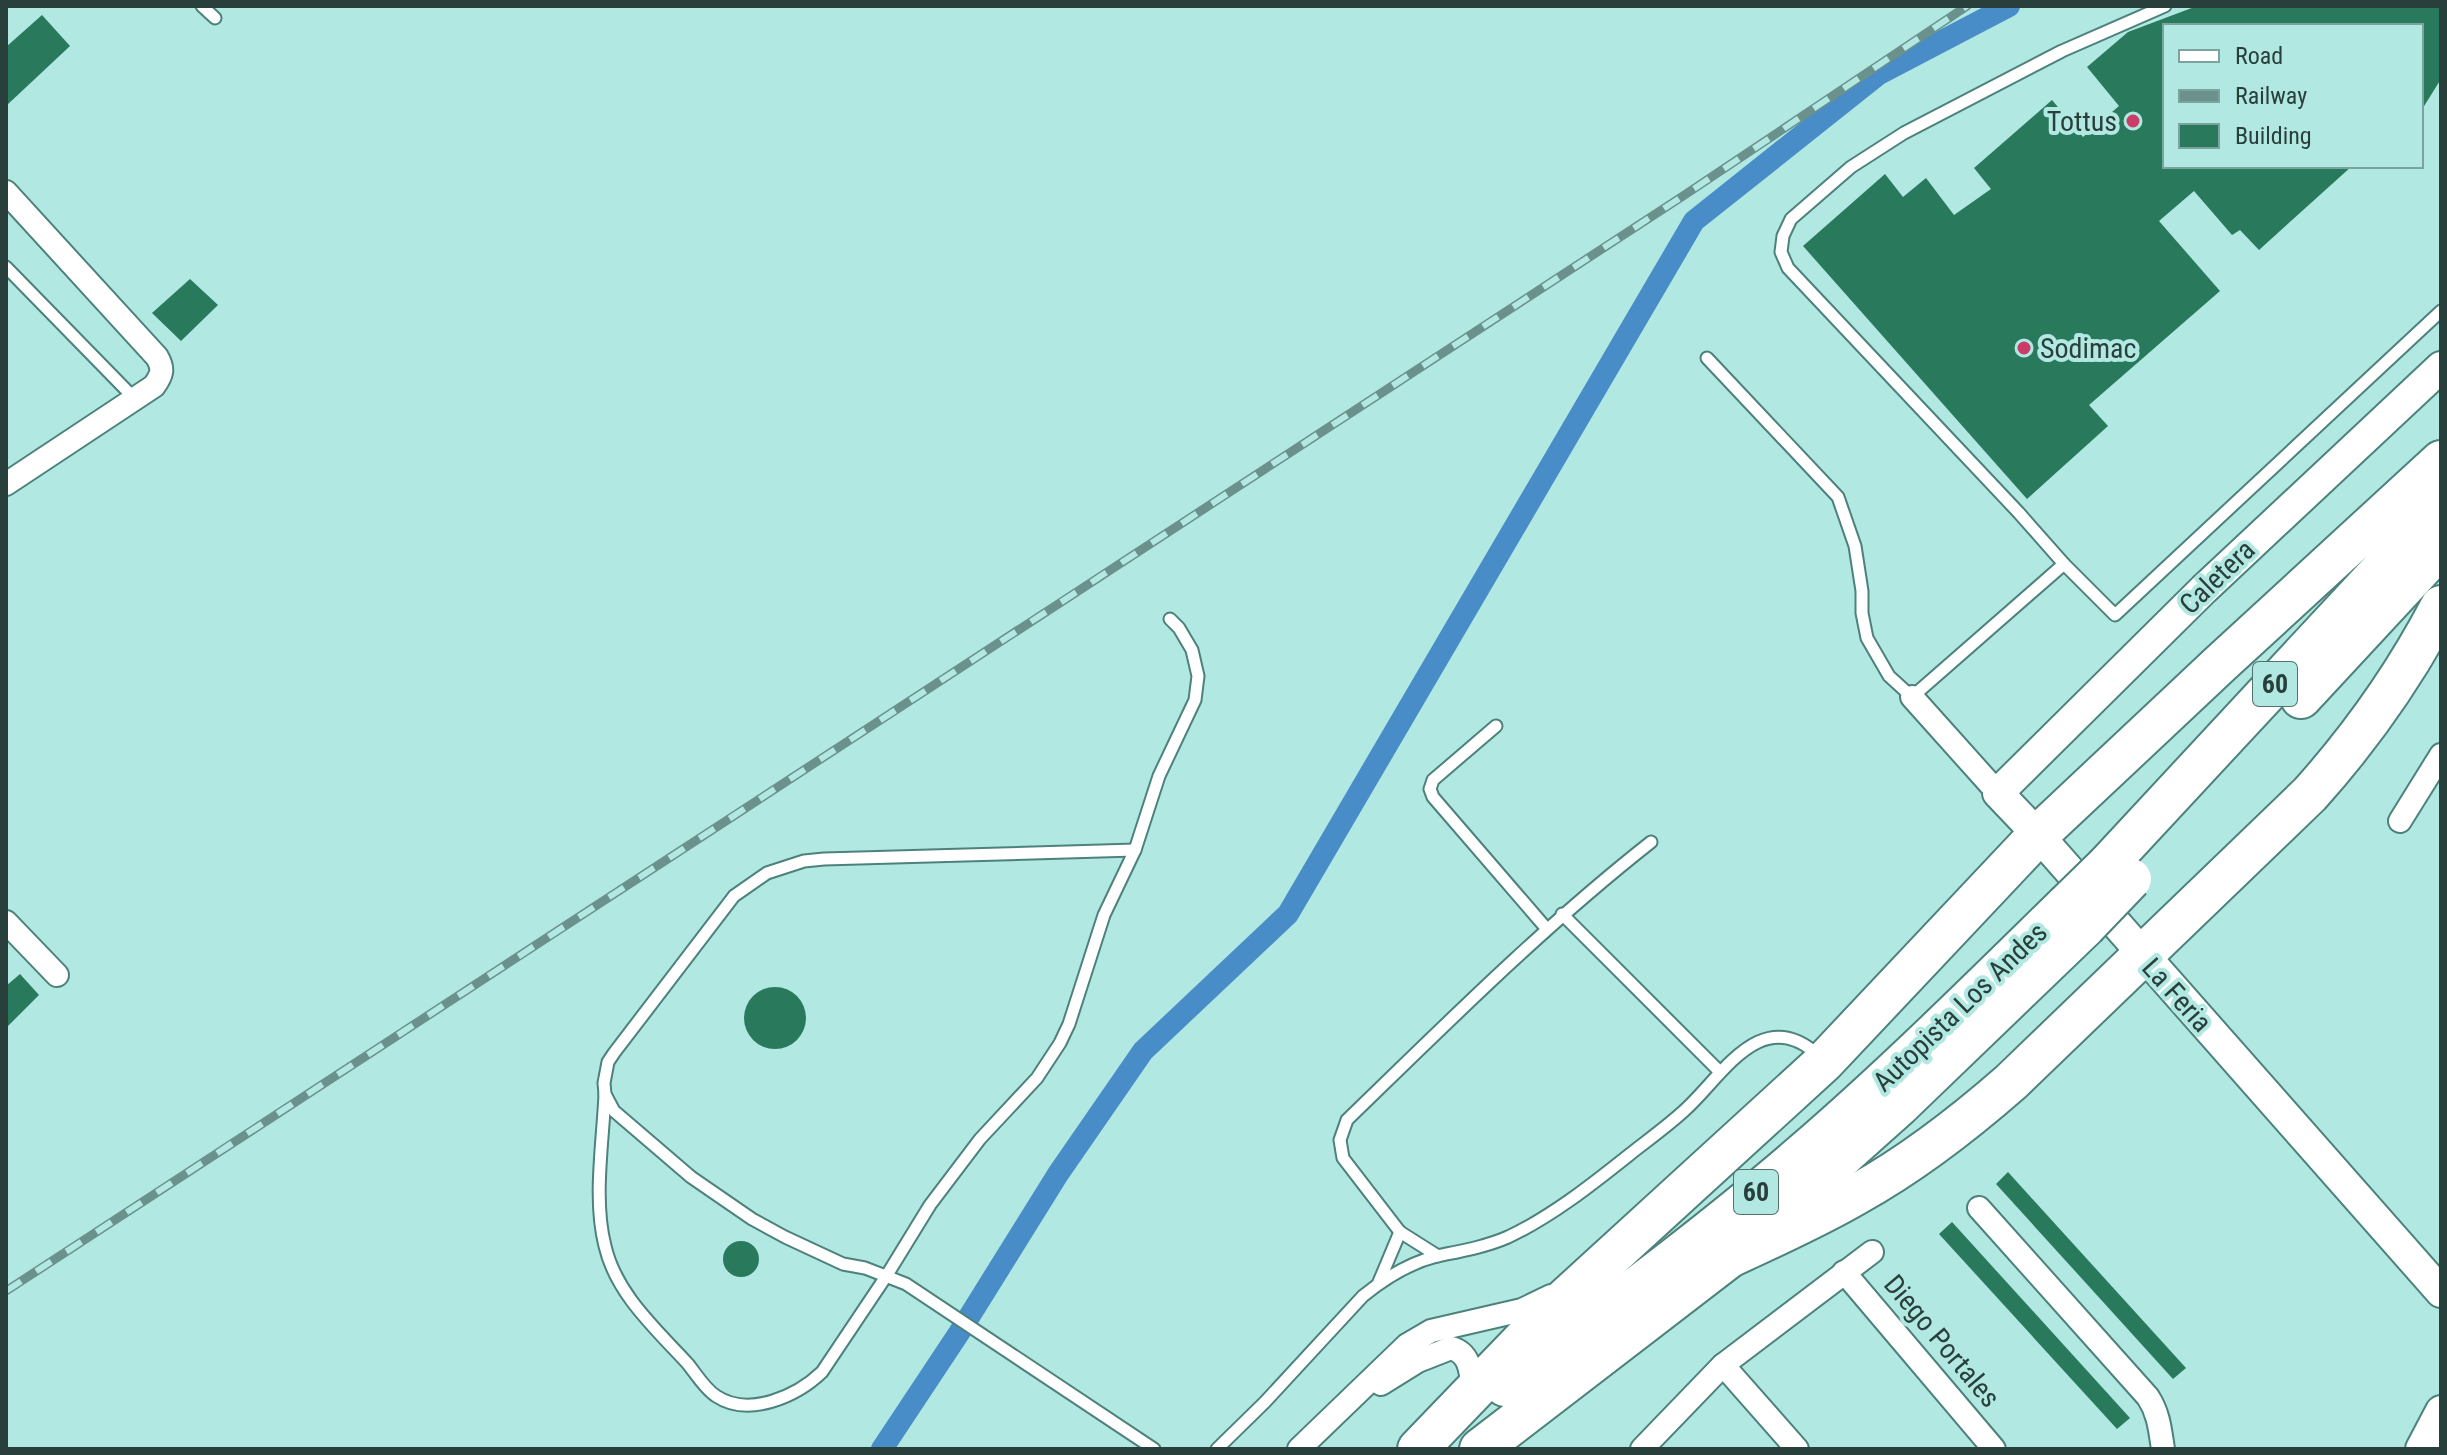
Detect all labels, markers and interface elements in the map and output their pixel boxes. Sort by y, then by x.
legend [2163,24,2423,168]
text: Road [2235,42,2283,70]
text: Railway [2235,82,2307,110]
place label: Tottus [2047,105,2117,138]
marker: Tottus [2124,112,2142,130]
text: Building [2235,122,2312,150]
place label: Sodimac [2040,332,2136,365]
marker: Sodimac [2015,339,2033,357]
street label: Caletera [2173,533,2261,621]
road number: 60 [2253,662,2297,706]
street label: Autopista Los Andes [1866,916,2054,1098]
street label: La Feria [2135,951,2219,1039]
road number: 60 [1734,1170,1778,1214]
street label: Diego Portales [1877,1268,2007,1414]

